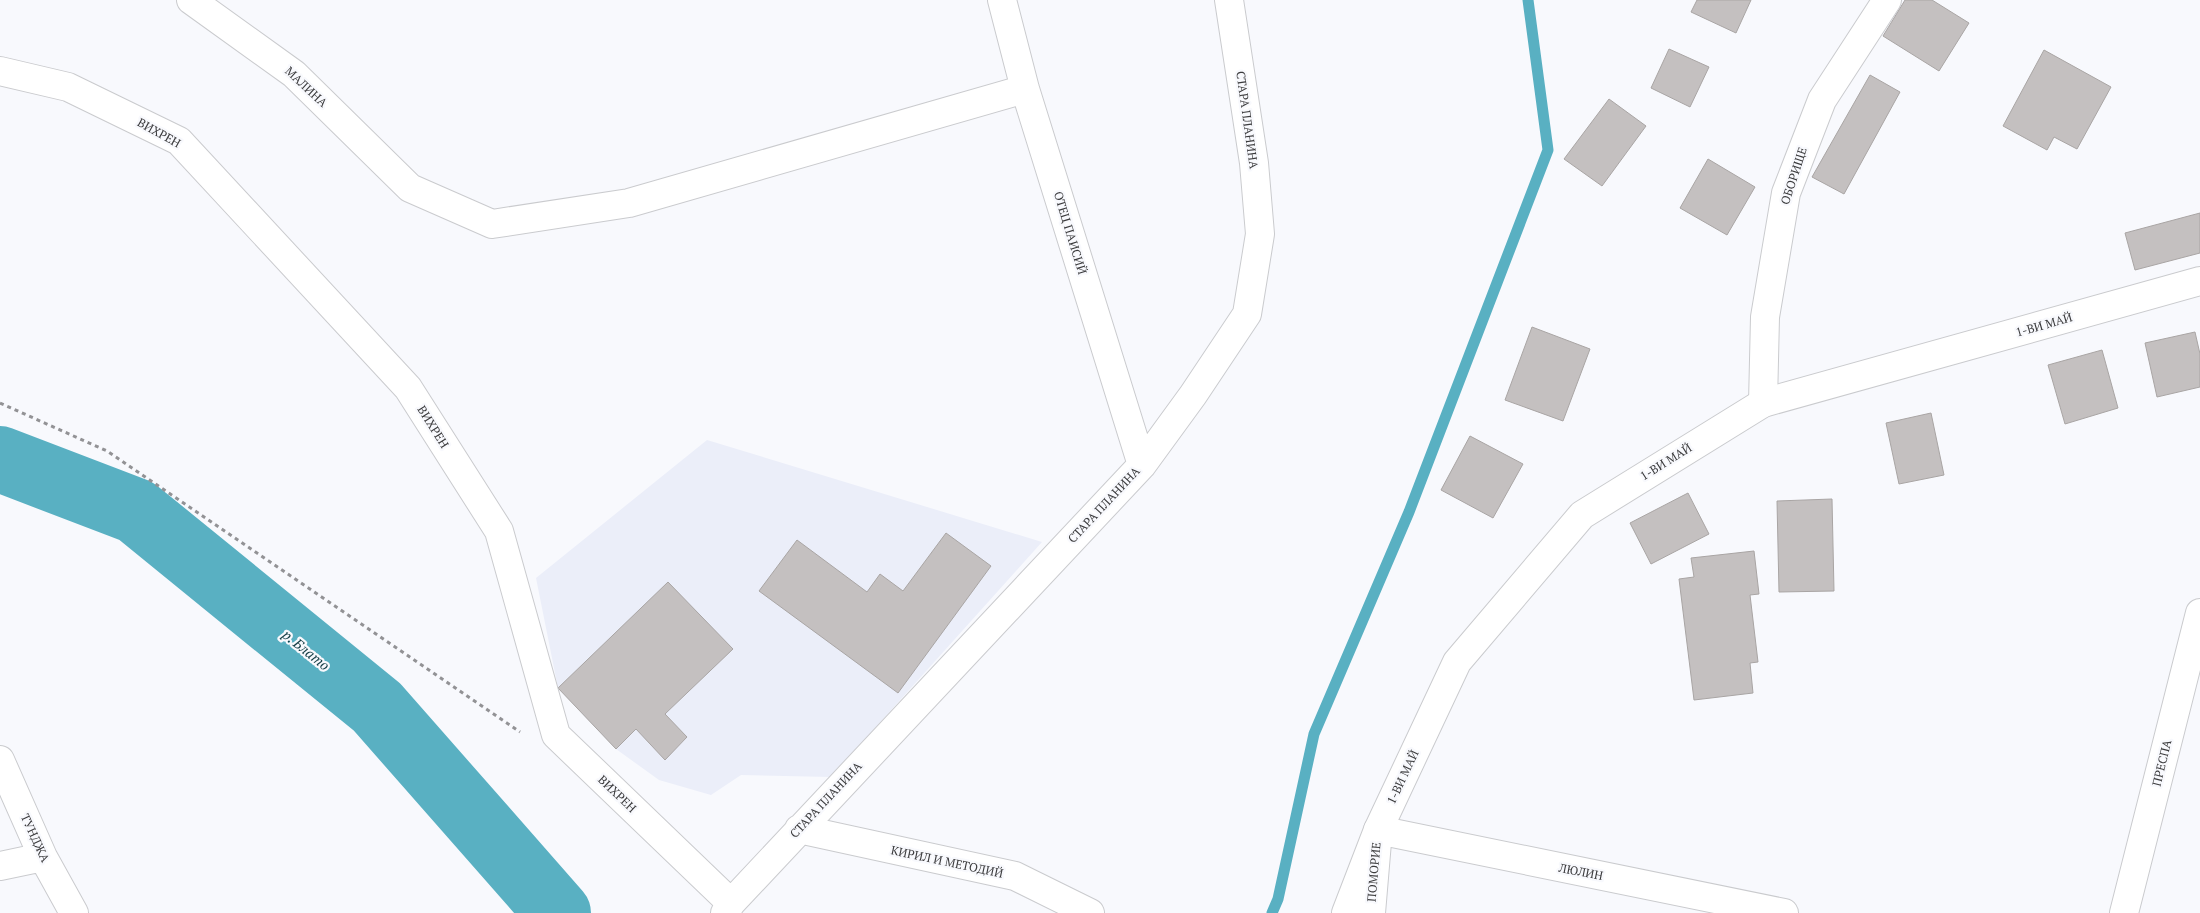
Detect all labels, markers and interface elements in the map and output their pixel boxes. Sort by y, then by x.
street label: МАЛИНА [282,63,331,110]
street label: СТАРА ПЛАНИНА [1233,70,1262,171]
street label: ВИХРЕН [135,115,184,151]
street label: ОБОРИЩЕ [1777,145,1810,206]
street label: ОТЕЦ ПАИСИЙ [1051,190,1090,276]
street label: 1-ВИ МАЙ [2014,309,2074,340]
street label: ВИХРЕН [415,403,452,451]
street label: 1-ВИ МАЙ [1637,440,1694,483]
street label: СТАРА ПЛАНИНА [1065,463,1143,546]
water label: р. Блато [279,625,334,674]
street label: ПРЕСПА [2149,737,2175,788]
street label: 1-ВИ МАЙ [1383,747,1422,806]
street label: СТАРА ПЛАНИНА [787,758,865,841]
street label: ВИХРЕН [595,772,640,816]
street label: ТУНДЖА [18,811,53,865]
street label: КИРИЛ И МЕТОДИЙ [890,842,1005,881]
street label: ПОМОРИЕ [1363,842,1384,902]
street label: ЛЮЛИН [1557,860,1605,883]

